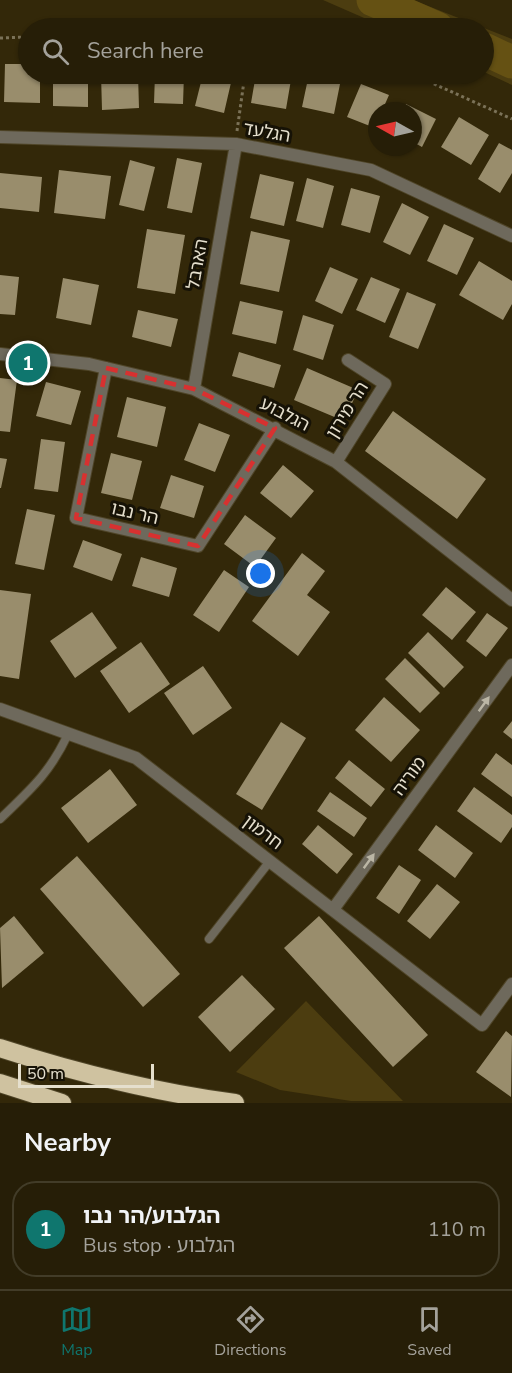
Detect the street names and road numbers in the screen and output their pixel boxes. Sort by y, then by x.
street label: הגלעד [241,116,293,148]
street label: הארבל [181,237,213,291]
street label: הר מירון [320,377,374,443]
street label: הגלבוע [256,391,314,437]
street label: הר נבו [109,496,161,530]
street label: מוריה [387,752,431,800]
street label: חרמון [238,809,288,855]

